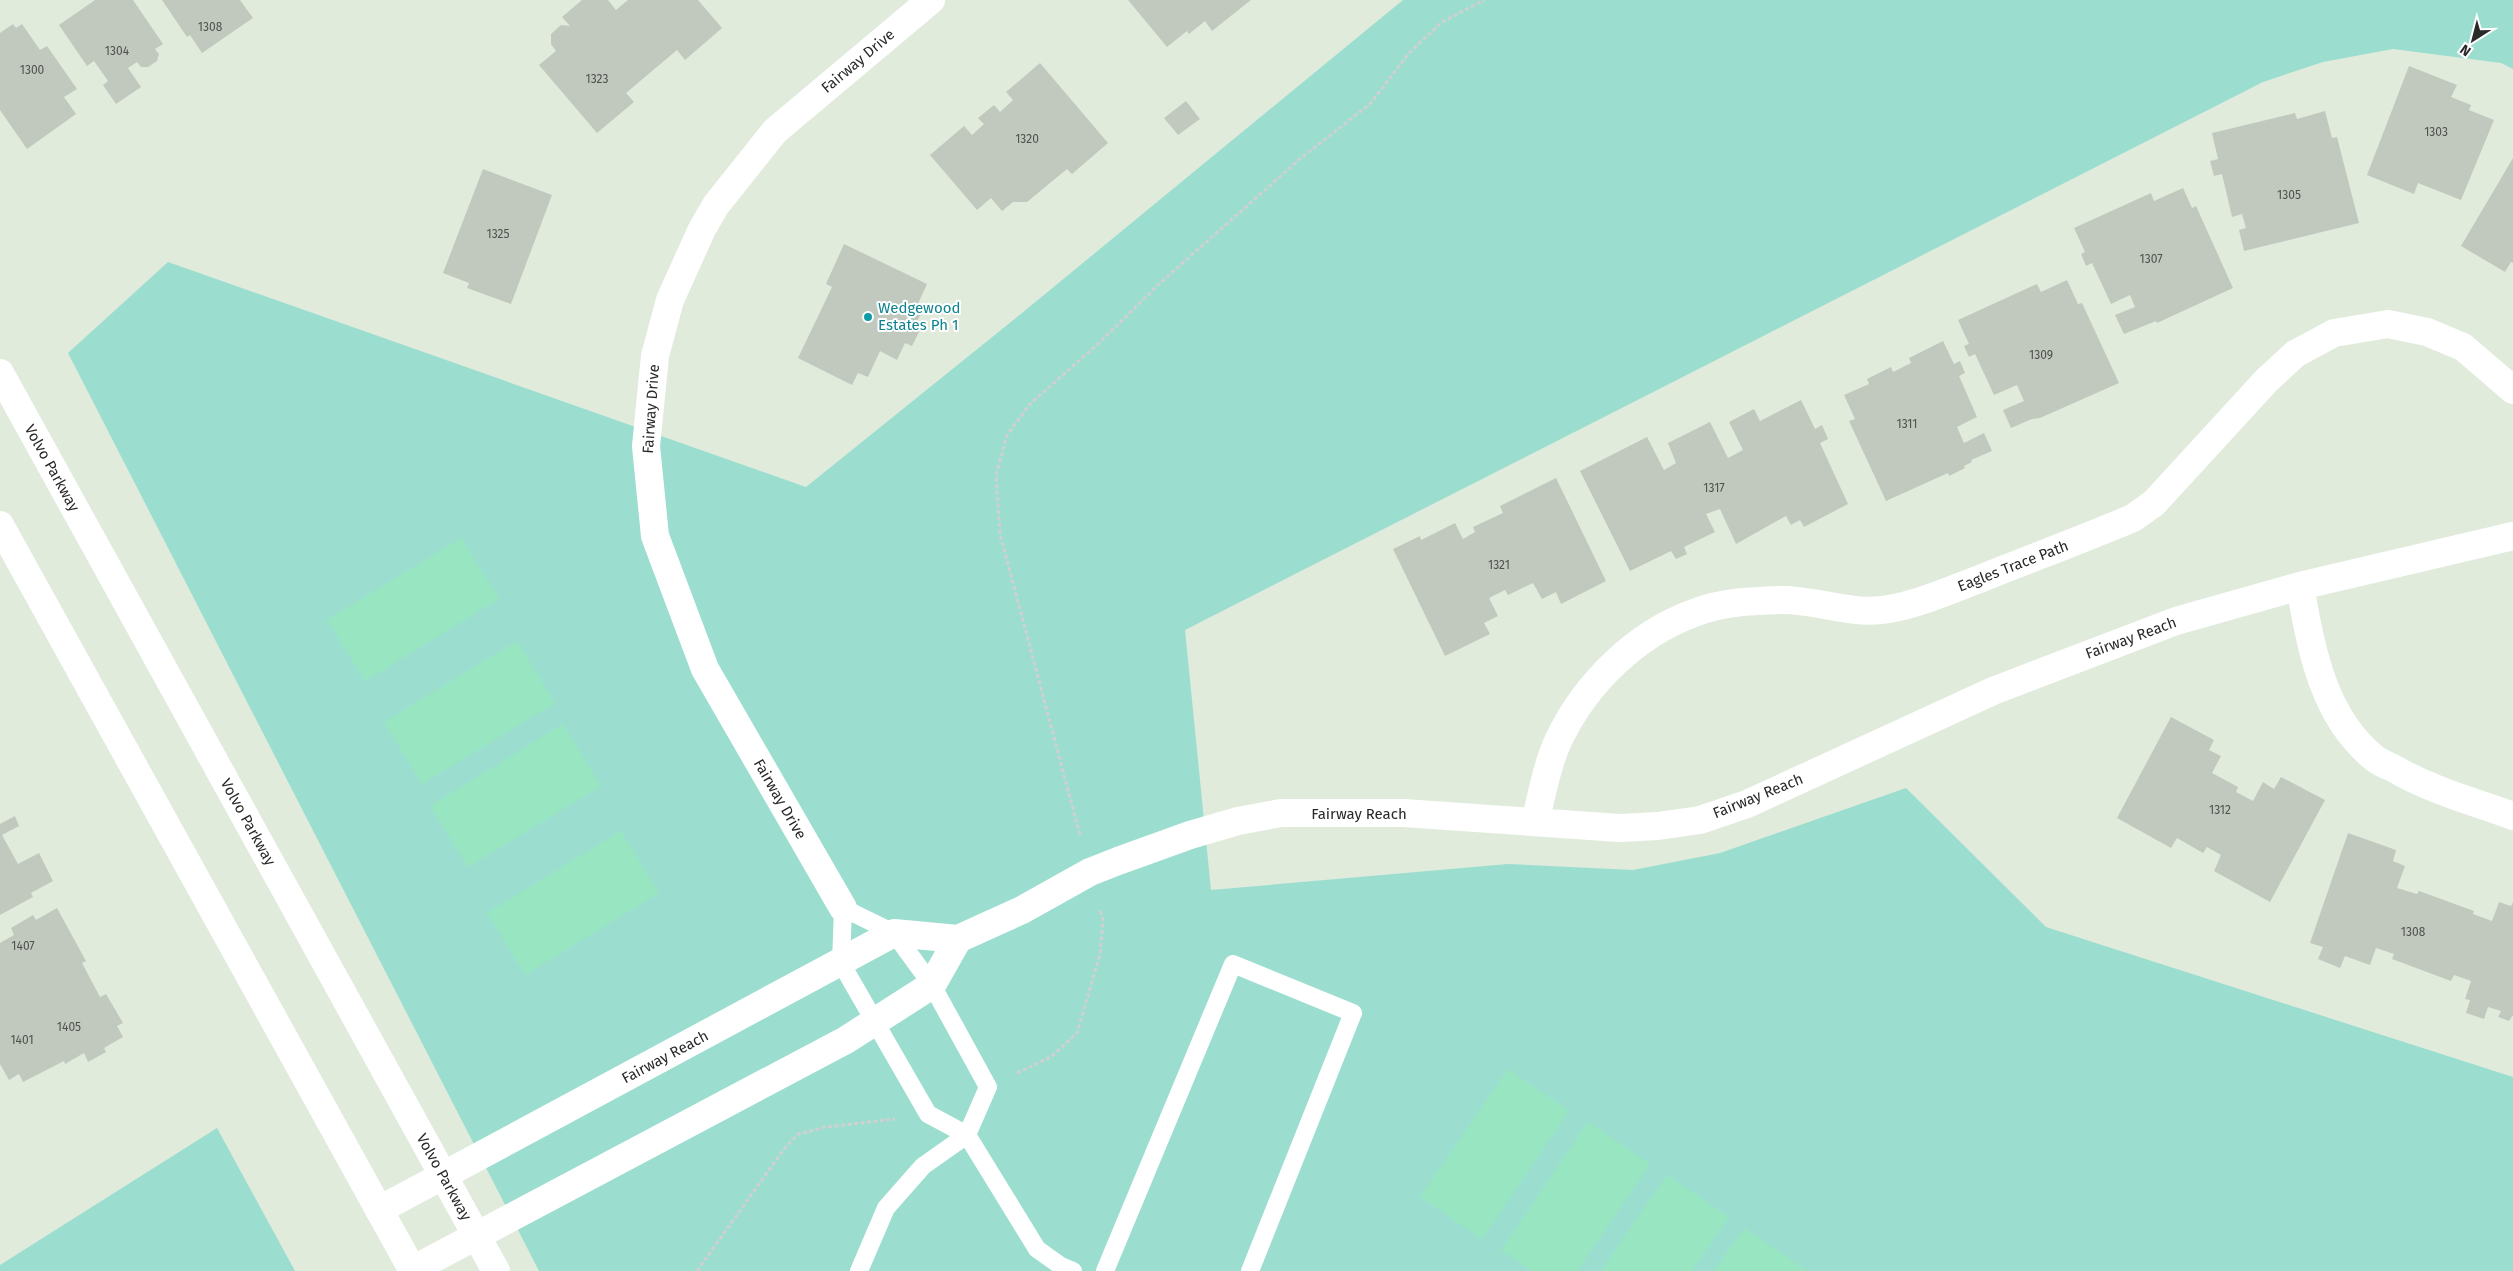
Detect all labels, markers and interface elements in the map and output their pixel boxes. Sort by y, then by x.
north arrow [2448,15,2498,65]
house number: 1308 [198,20,223,34]
street label: Fairway Drive [818,25,898,97]
text: N [2457,41,2474,60]
house number: 1304 [105,44,130,58]
house number: 1300 [20,63,45,77]
house number: 1323 [586,72,608,86]
house number: 1303 [2424,125,2448,139]
house number: 1320 [1015,132,1039,146]
house number: 1305 [2277,188,2301,202]
house number: 1325 [486,227,510,241]
house number: 1307 [2140,252,2162,266]
place label: Wedgewood Estates Ph 1 [878,299,960,334]
marker: Wedgewood Estates Ph 1 [862,311,874,323]
house number: 1309 [2029,348,2053,362]
street label: Fairway Drive [639,364,663,454]
house number: 1311 [1896,417,1918,431]
street label: Volvo Parkway [21,421,84,515]
house number: 1317 [1703,481,1725,495]
street label: Eagles Trace Path [1955,537,2071,595]
house number: 1321 [1488,558,1510,572]
street label: Fairway Reach [2083,613,2179,663]
street label: Fairway Drive [750,756,810,842]
street label: Fairway Reach [1710,770,1806,822]
street label: Volvo Parkway [217,775,280,869]
house number: 1312 [2209,803,2231,817]
street label: Fairway Reach [1311,805,1407,823]
house number: 1308 [2401,925,2426,939]
house number: 1407 [11,939,35,953]
house number: 1405 [57,1020,81,1034]
street label: Fairway Reach [619,1027,711,1087]
house number: 1401 [10,1033,34,1047]
street label: Volvo Parkway [413,1130,476,1224]

